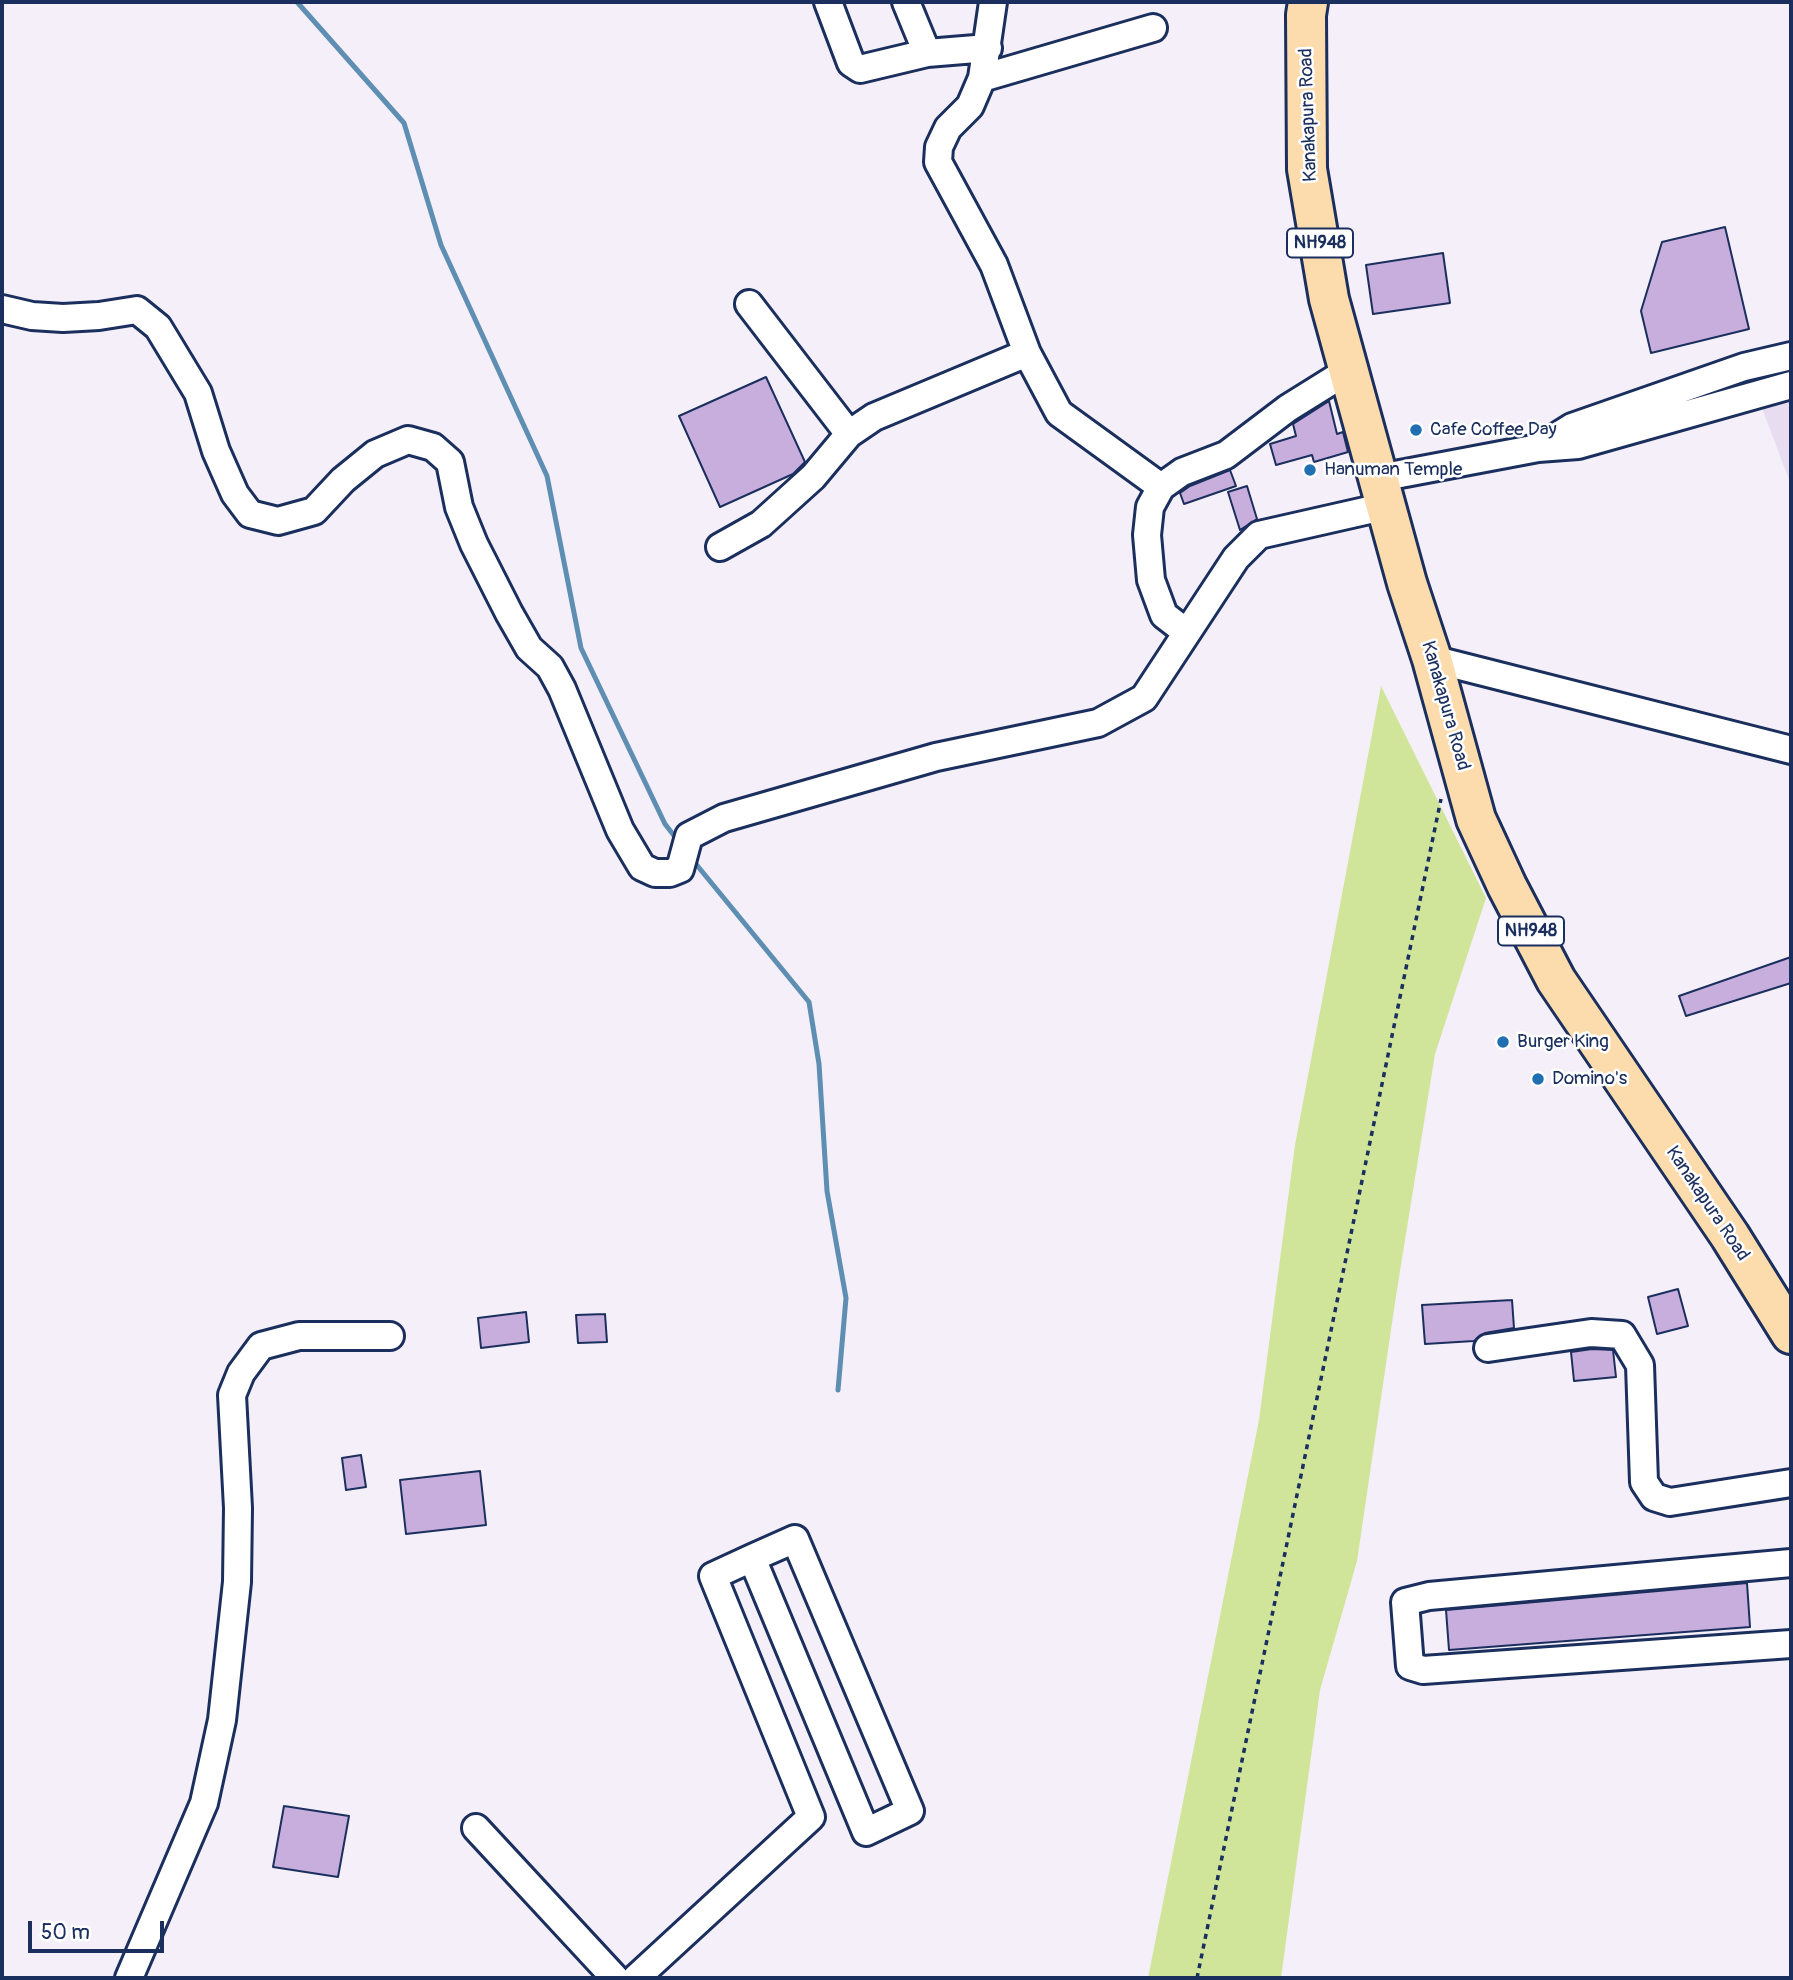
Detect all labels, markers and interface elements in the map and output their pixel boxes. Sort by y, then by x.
street label: Kanakapura Road [1295,48,1323,182]
road number: NH948 [1287,229,1353,258]
place label: Cafe Coffee Day [1430,419,1557,441]
marker: Cafe Coffee Day [1408,422,1424,438]
place label: Hanuman Temple [1324,459,1462,481]
marker: Hanuman Temple [1302,462,1318,478]
street label: Kanakapura Road [1416,639,1474,773]
road number: NH948 [1498,916,1564,946]
place label: Burger King [1517,1031,1609,1053]
marker: Burger King [1495,1034,1511,1050]
place label: Domino's [1552,1068,1627,1090]
marker: Domino's [1530,1071,1546,1087]
street label: Kanakapura Road [1660,1142,1754,1266]
scale bar [32,1906,168,1950]
text: 50 m [41,1919,90,1946]

